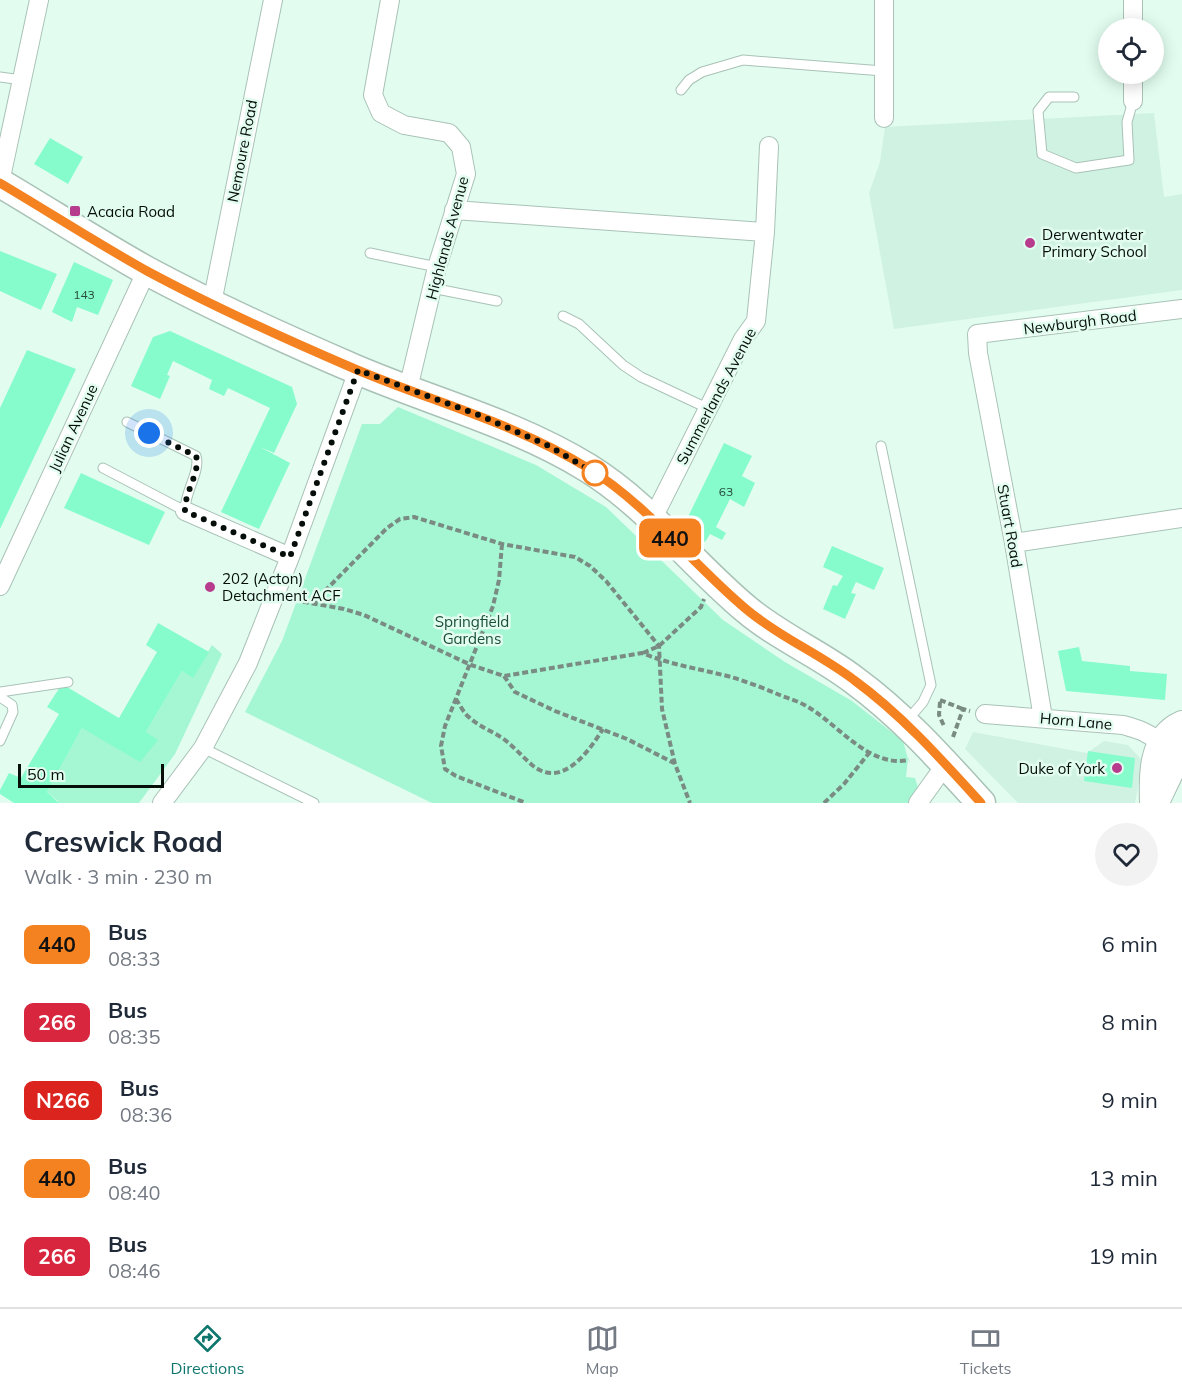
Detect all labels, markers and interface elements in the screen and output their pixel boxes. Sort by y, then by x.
map controls [1098,18,1164,84]
button: locate [1098,18,1164,84]
street label: Nemoure Road [223,98,261,204]
street label: Highlands Avenue [421,174,473,302]
place label: Acacia Road [87,202,175,221]
marker: Acacia Road [68,204,82,218]
place label: Derwentwater Primary School [1042,225,1147,261]
marker: Derwentwater Primary School [1023,236,1037,250]
house number: 143 [73,287,95,302]
street label: Newburgh Road [1022,306,1138,338]
street label: Summerlands Avenue [672,324,760,468]
street label: Julian Avenue [44,381,102,475]
your location [134,418,164,448]
unlabelled marker [582,460,608,486]
street label: Stuart Road [993,483,1027,569]
house number: 63 [719,484,733,499]
line badge: 440 [636,518,704,558]
text: 440 [651,525,689,551]
place label: 202 (Acton) Detachment ACF [222,569,341,605]
marker: 202 (Acton) Detachment ACF [203,580,217,594]
park label: Springfield Gardens [435,612,509,648]
street label: Horn Lane [1039,708,1113,734]
place label: Duke of York [1018,759,1105,778]
scale bar [18,761,164,788]
marker: Duke of York [1110,761,1124,775]
text: 50 m [27,764,64,784]
button: heart [1095,823,1158,886]
text: Creswick Road [24,824,223,859]
text: Walk · 3 min · 230 m [24,864,212,889]
text: Bus [108,918,147,946]
text: 6 min [1102,930,1158,958]
text: 440 [38,931,76,957]
text: 08:33 [108,946,161,971]
text: Bus [108,996,147,1024]
text: 8 min [1102,1008,1158,1036]
text: 266 [38,1009,76,1035]
text: 08:35 [108,1024,161,1049]
text: Bus [120,1074,159,1102]
text: 9 min [1102,1086,1158,1114]
text: N266 [36,1087,90,1113]
text: 08:36 [120,1102,172,1127]
text: Bus [108,1152,147,1180]
text: 13 min [1088,1164,1158,1192]
text: 440 [38,1165,76,1191]
text: 08:40 [108,1180,161,1205]
text: Bus [108,1230,147,1258]
text: 19 min [1088,1242,1158,1270]
text: 266 [38,1243,76,1269]
text: 08:46 [108,1258,161,1283]
tab: Directions [171,1322,245,1378]
tab: Map [586,1322,619,1378]
tab: Tickets [960,1322,1011,1378]

